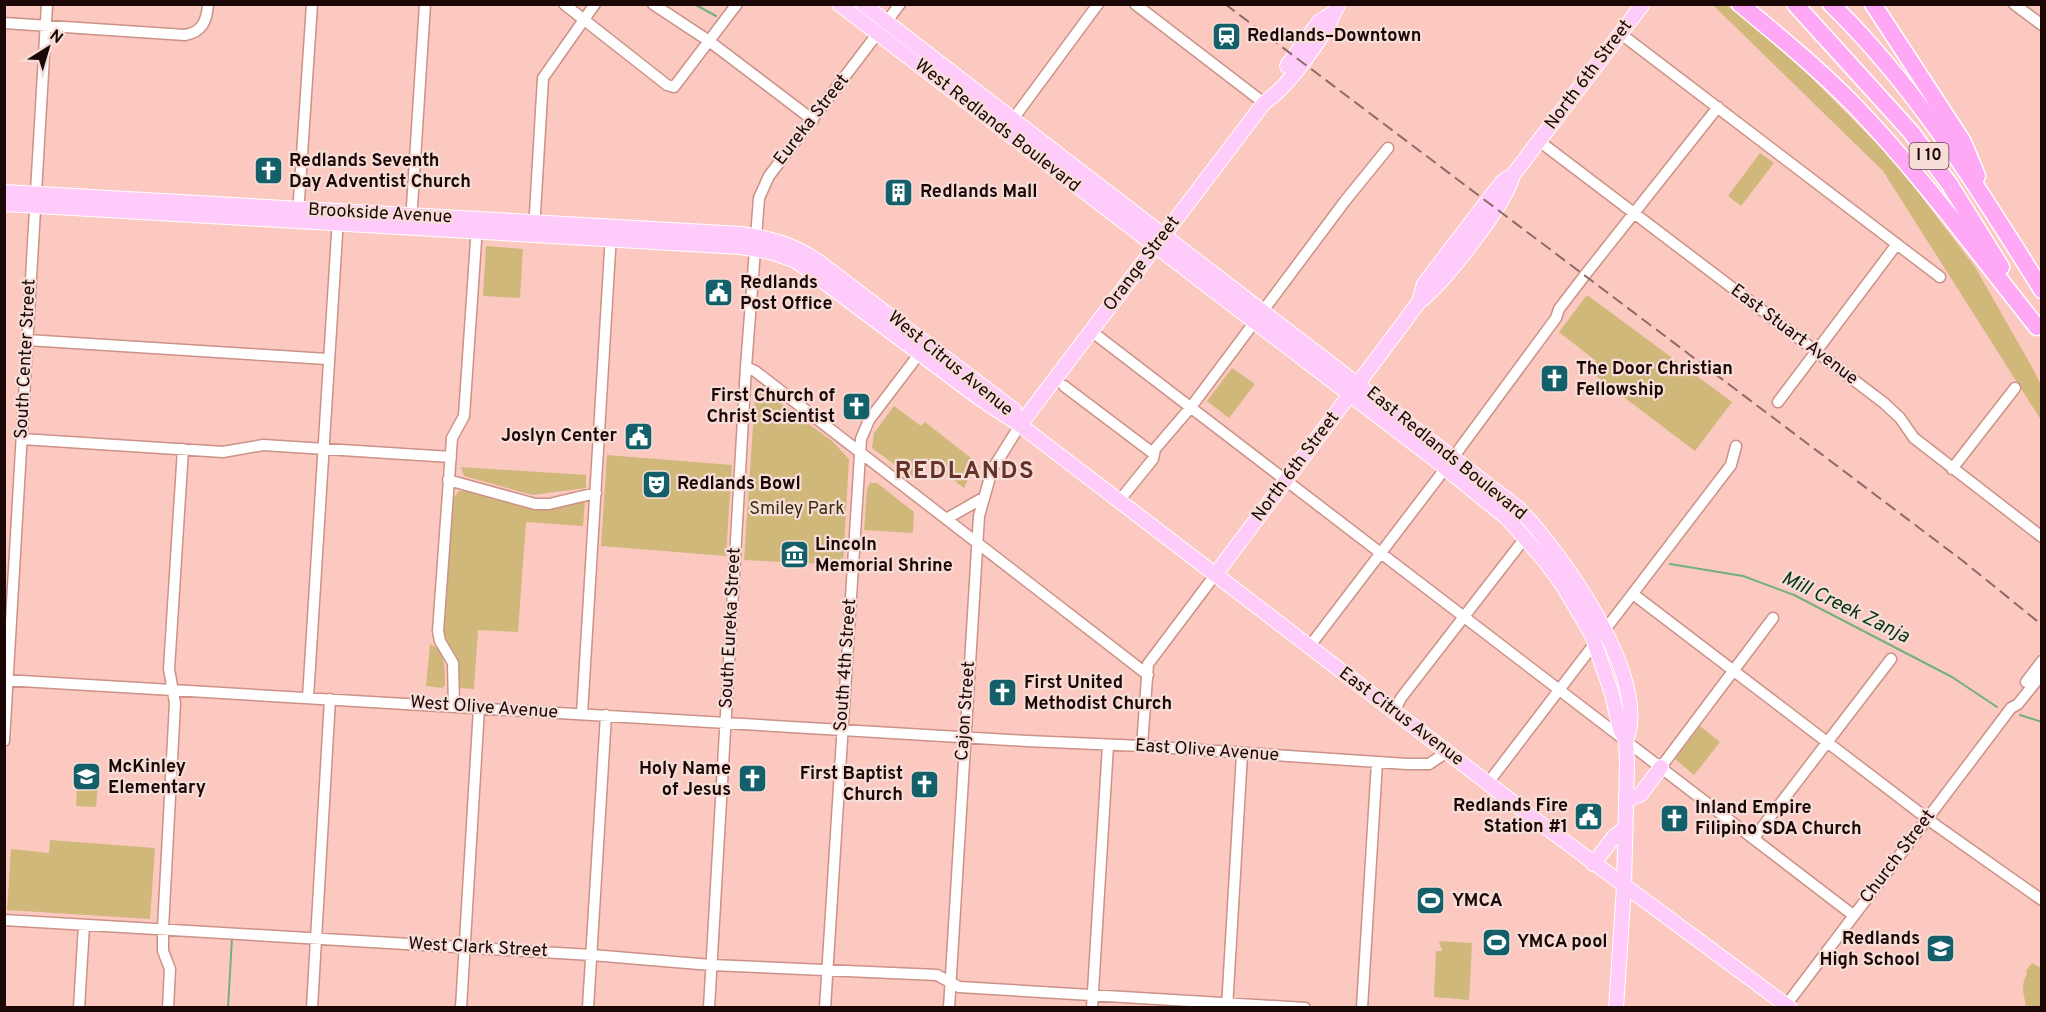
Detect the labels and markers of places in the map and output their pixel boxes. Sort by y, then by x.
station icon: Redlands–Downtown [1210,20,1242,52]
place label: Redlands–Downtown [1247,25,1421,48]
place label: Redlands Seventh Day Adventist Church [289,150,471,194]
church icon: Redlands Seventh Day Adventist Church [252,155,284,187]
building icon: Redlands Mall [883,176,915,208]
place label: Redlands Mall [920,181,1038,204]
place label: Redlands Post Office [740,272,833,316]
public building icon: Redlands Post Office [703,277,735,309]
place label: The Door Christian Fellowship [1576,358,1733,402]
church icon: The Door Christian Fellowship [1539,363,1571,395]
place label: First Church of Christ Scientist [707,385,835,429]
church icon: First Church of Christ Scientist [840,390,872,422]
public building icon: Joslyn Center [622,420,654,452]
place label: Joslyn Center [501,425,617,448]
theatre icon: Redlands Bowl [640,468,672,500]
place label: Redlands Bowl [677,473,801,496]
place label: Lincoln Memorial Shrine [815,534,953,578]
museum icon: Lincoln Memorial Shrine [778,539,810,571]
place label: First United Methodist Church [1024,672,1172,716]
church icon: First United Methodist Church [987,677,1019,709]
place label: McKinley Elementary [108,756,206,800]
place label: Holy Name of Jesus [639,758,731,802]
school or university icon: McKinley Elementary [71,761,103,793]
church icon: Holy Name of Jesus [736,763,768,795]
place label: First Baptist Church [800,763,903,807]
church icon: First Baptist Church [908,768,940,800]
place label: Redlands Fire Station #1 [1453,795,1568,839]
place label: Inland Empire Filipino SDA Church [1695,797,1862,841]
public building icon: Redlands Fire Station #1 [1573,800,1605,832]
church icon: Inland Empire Filipino SDA Church [1658,802,1690,834]
sports icon: YMCA [1415,885,1447,917]
place label: YMCA [1452,890,1503,913]
sports icon: YMCA pool [1480,926,1512,958]
place label: Redlands High School [1819,928,1920,972]
place label: YMCA pool [1517,931,1608,954]
school or university icon: Redlands High School [1925,933,1957,965]

